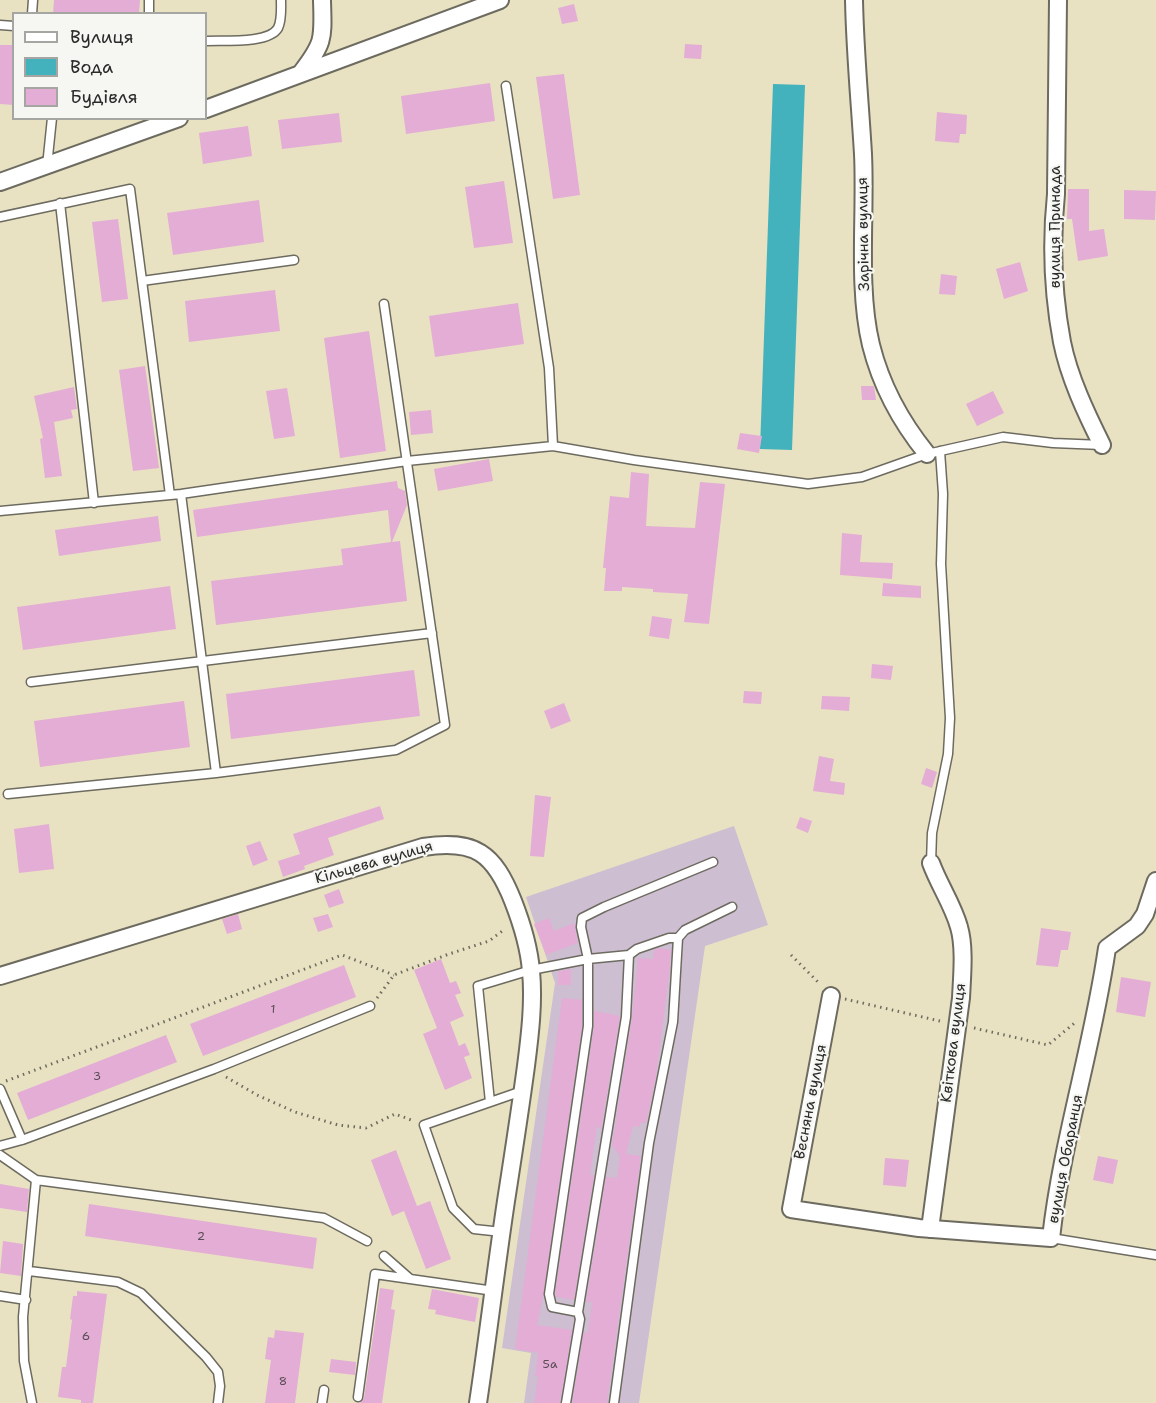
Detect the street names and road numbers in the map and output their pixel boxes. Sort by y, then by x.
street label: вулиця Принада [1047,166,1065,288]
street label: Зарічна вулиця [854,177,874,291]
street label: Кільцева вулиця [313,838,435,888]
street label: Квіткова вулиця [938,982,970,1104]
street label: Весняна вулиця [791,1043,831,1161]
street label: вулиця Обаранця [1045,1093,1087,1225]

